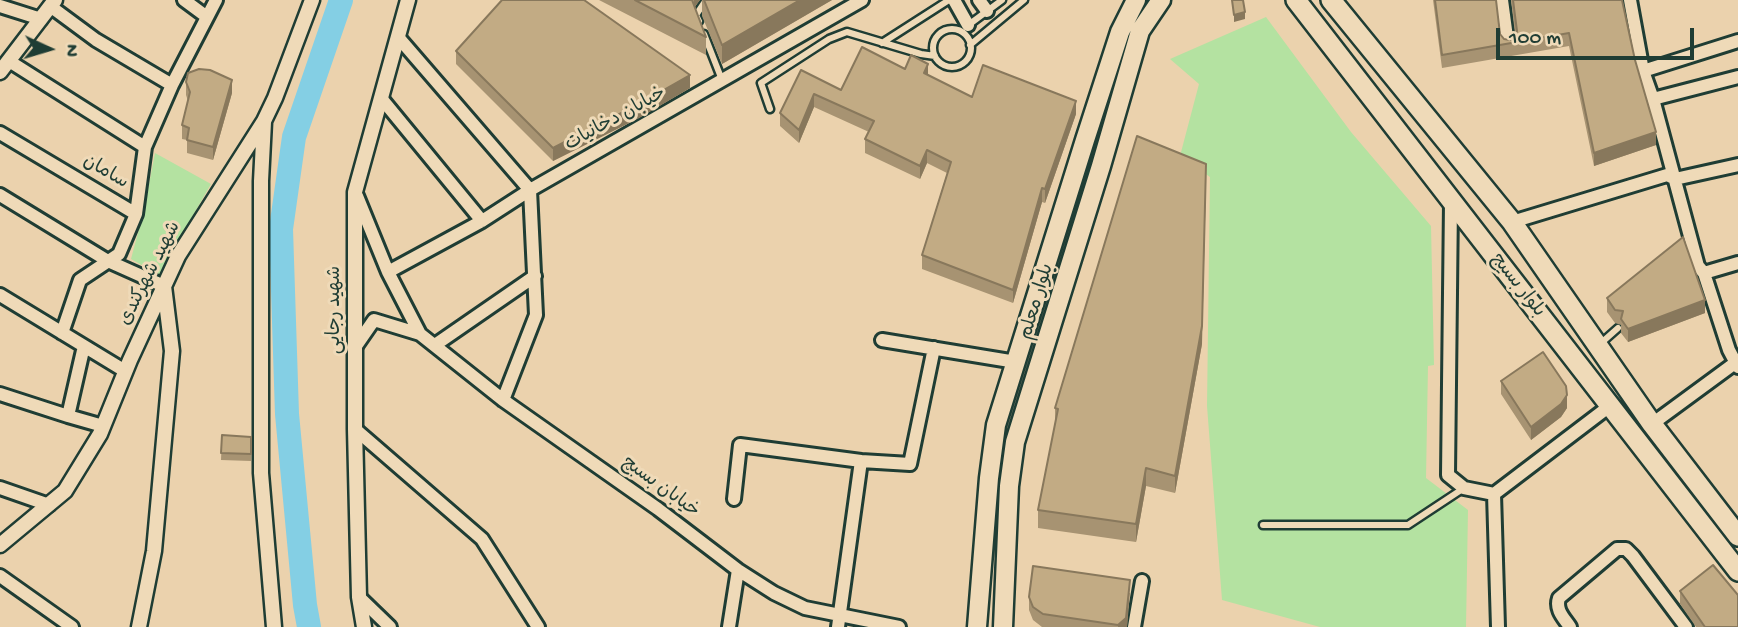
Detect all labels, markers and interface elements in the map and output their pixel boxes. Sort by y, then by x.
north arrow [14,14,84,84]
scale bar [1500,14,1698,58]
text: 100 m [1509,27,1561,52]
text: N [59,44,82,57]
street label: خیابان دخانیات [561,83,671,157]
street label: سامان [78,151,132,195]
street label: شهید شهرکندی [115,218,187,330]
street label: بلوار بسیج [1485,249,1549,323]
street label: بلوار معلم [1016,261,1060,343]
street label: شهید رجایی [325,266,347,354]
street label: خیابان بسبچ [617,452,703,524]

